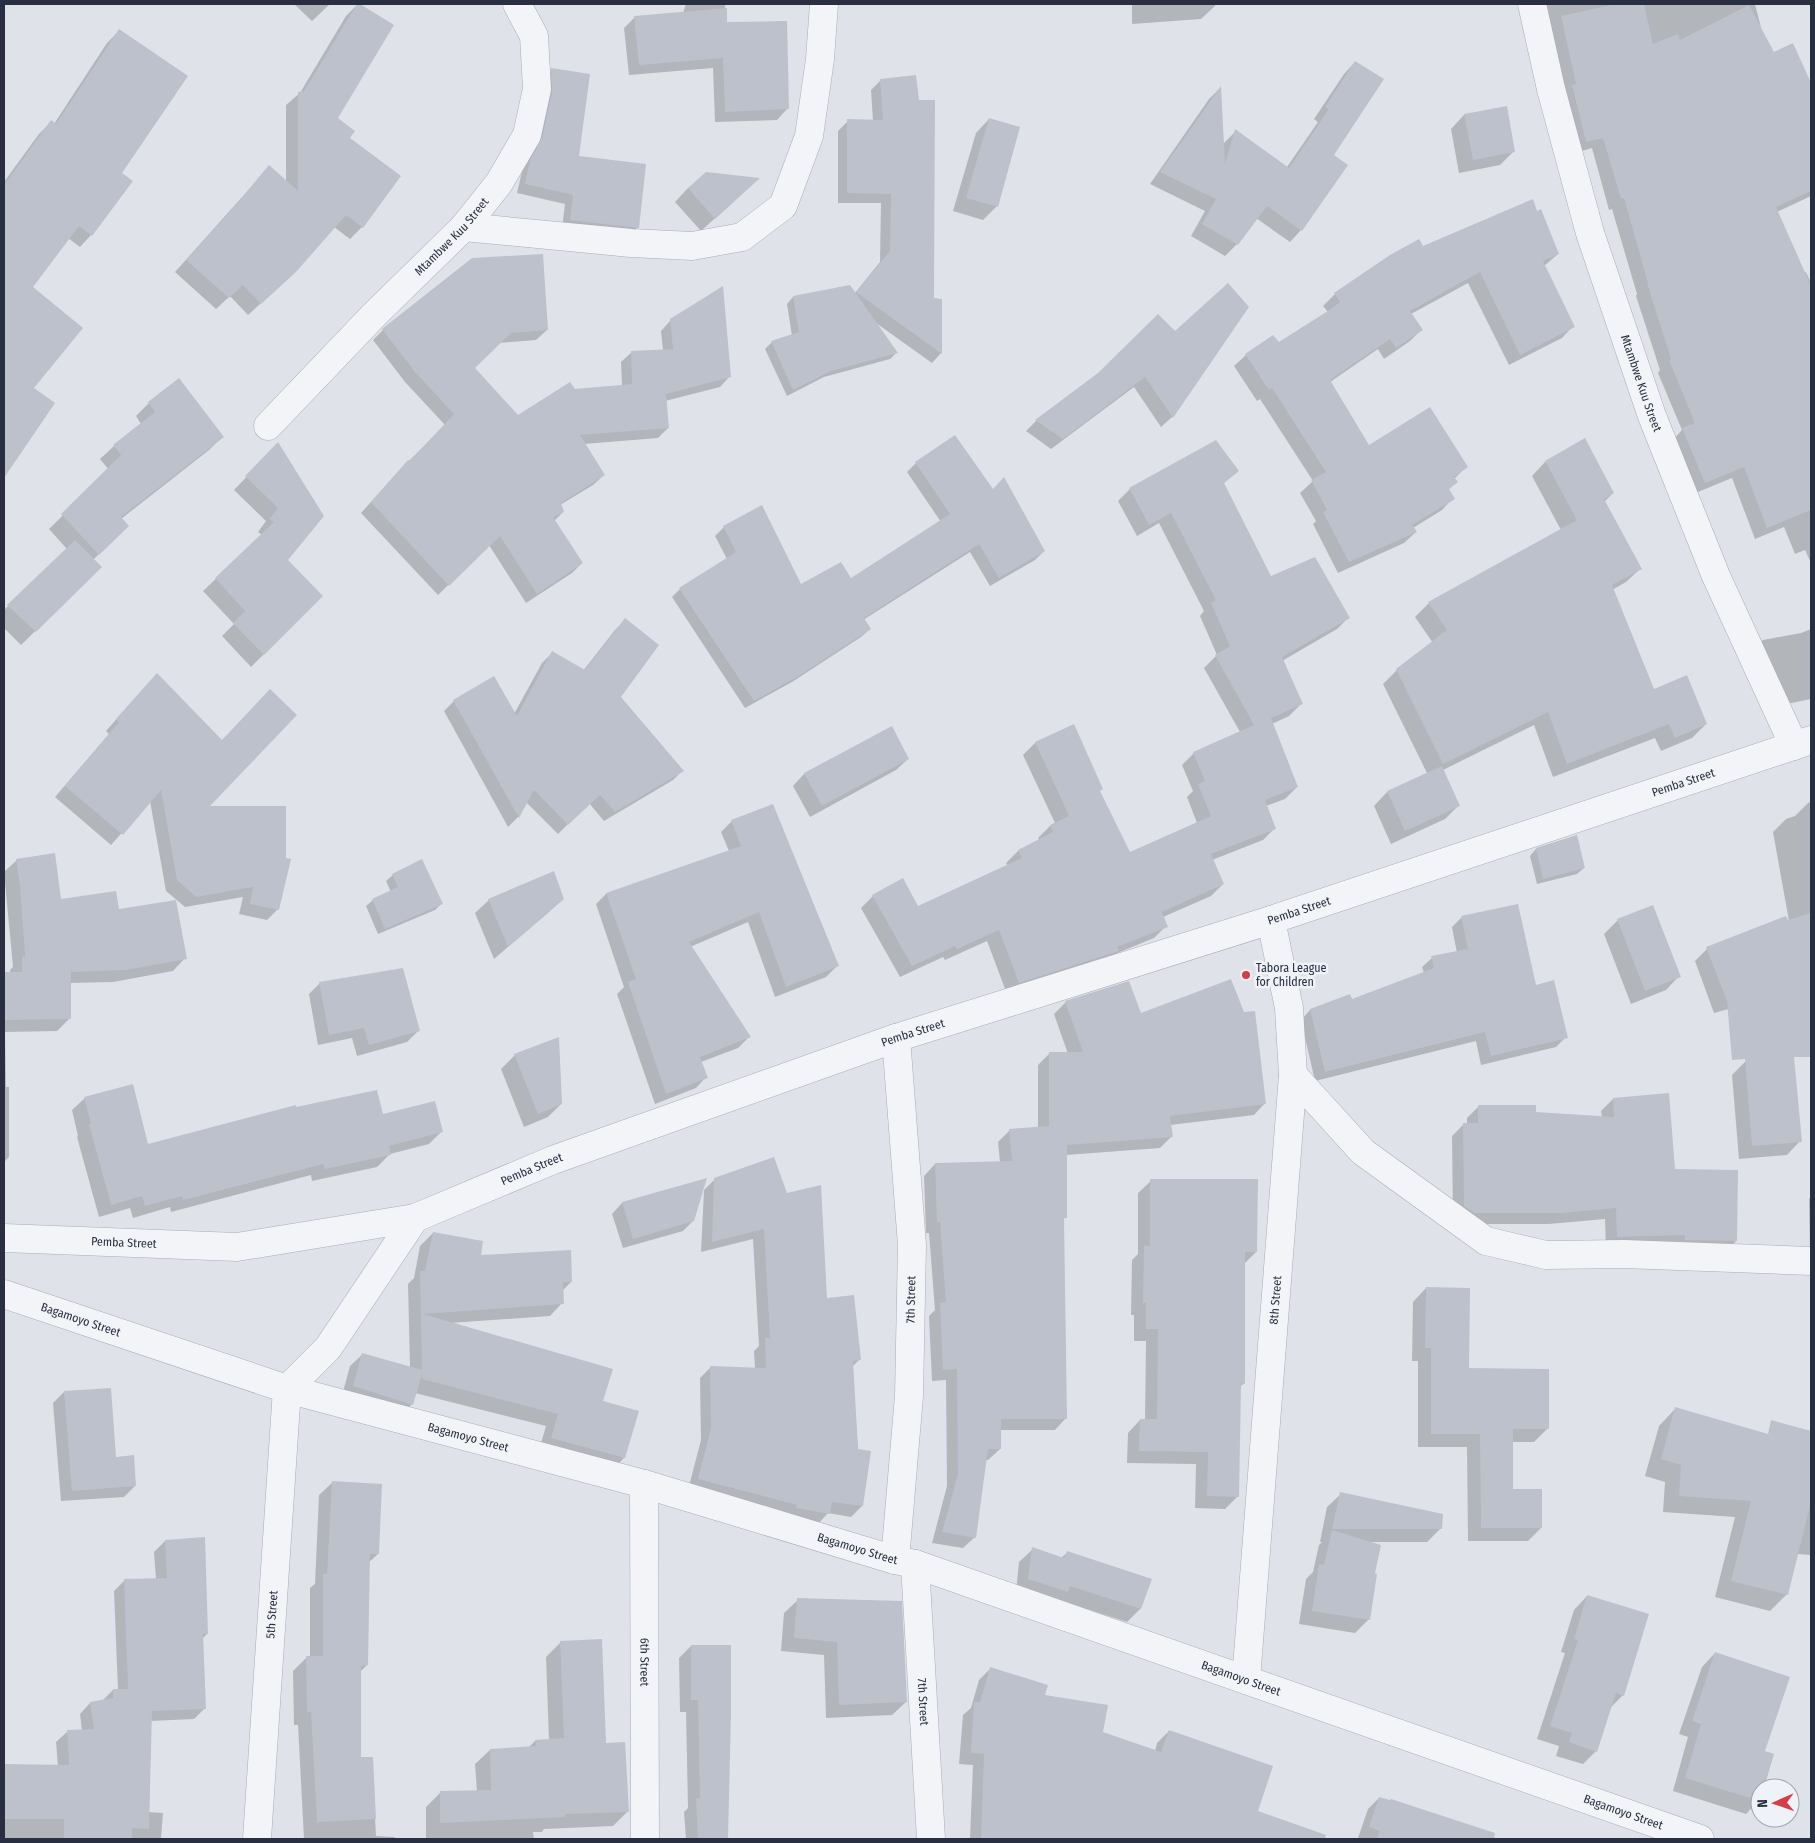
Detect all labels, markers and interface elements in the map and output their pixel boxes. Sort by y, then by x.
street label: Mtambwe Kuu Street [412,195,492,278]
street label: Mtambwe Kuu Street [1618,333,1665,434]
street label: Pemba Street [1650,766,1717,800]
street label: Pemba Street [1266,894,1333,928]
place label: Tabora League for Children [1256,961,1326,989]
marker: Tabora League for Children [1240,969,1252,981]
street label: Pemba Street [879,1016,946,1050]
street label: Pemba Street [499,1150,564,1188]
street label: Pemba Street [91,1234,157,1251]
street label: 8th Street [1267,1275,1284,1325]
street label: 7th Street [903,1276,918,1324]
street label: Bagamoyo Street [39,1300,122,1340]
street label: Bagamoyo Street [426,1420,510,1455]
street label: Bagamoyo Street [816,1530,899,1567]
street label: 5th Street [263,1590,281,1639]
street label: 6th Street [637,1638,652,1686]
street label: Bagamoyo Street [1199,1658,1283,1699]
street label: 7th Street [915,1678,931,1726]
north arrow [1750,1778,1800,1828]
street label: Bagamoyo Street [1582,1792,1665,1832]
text: N [1754,1799,1771,1808]

